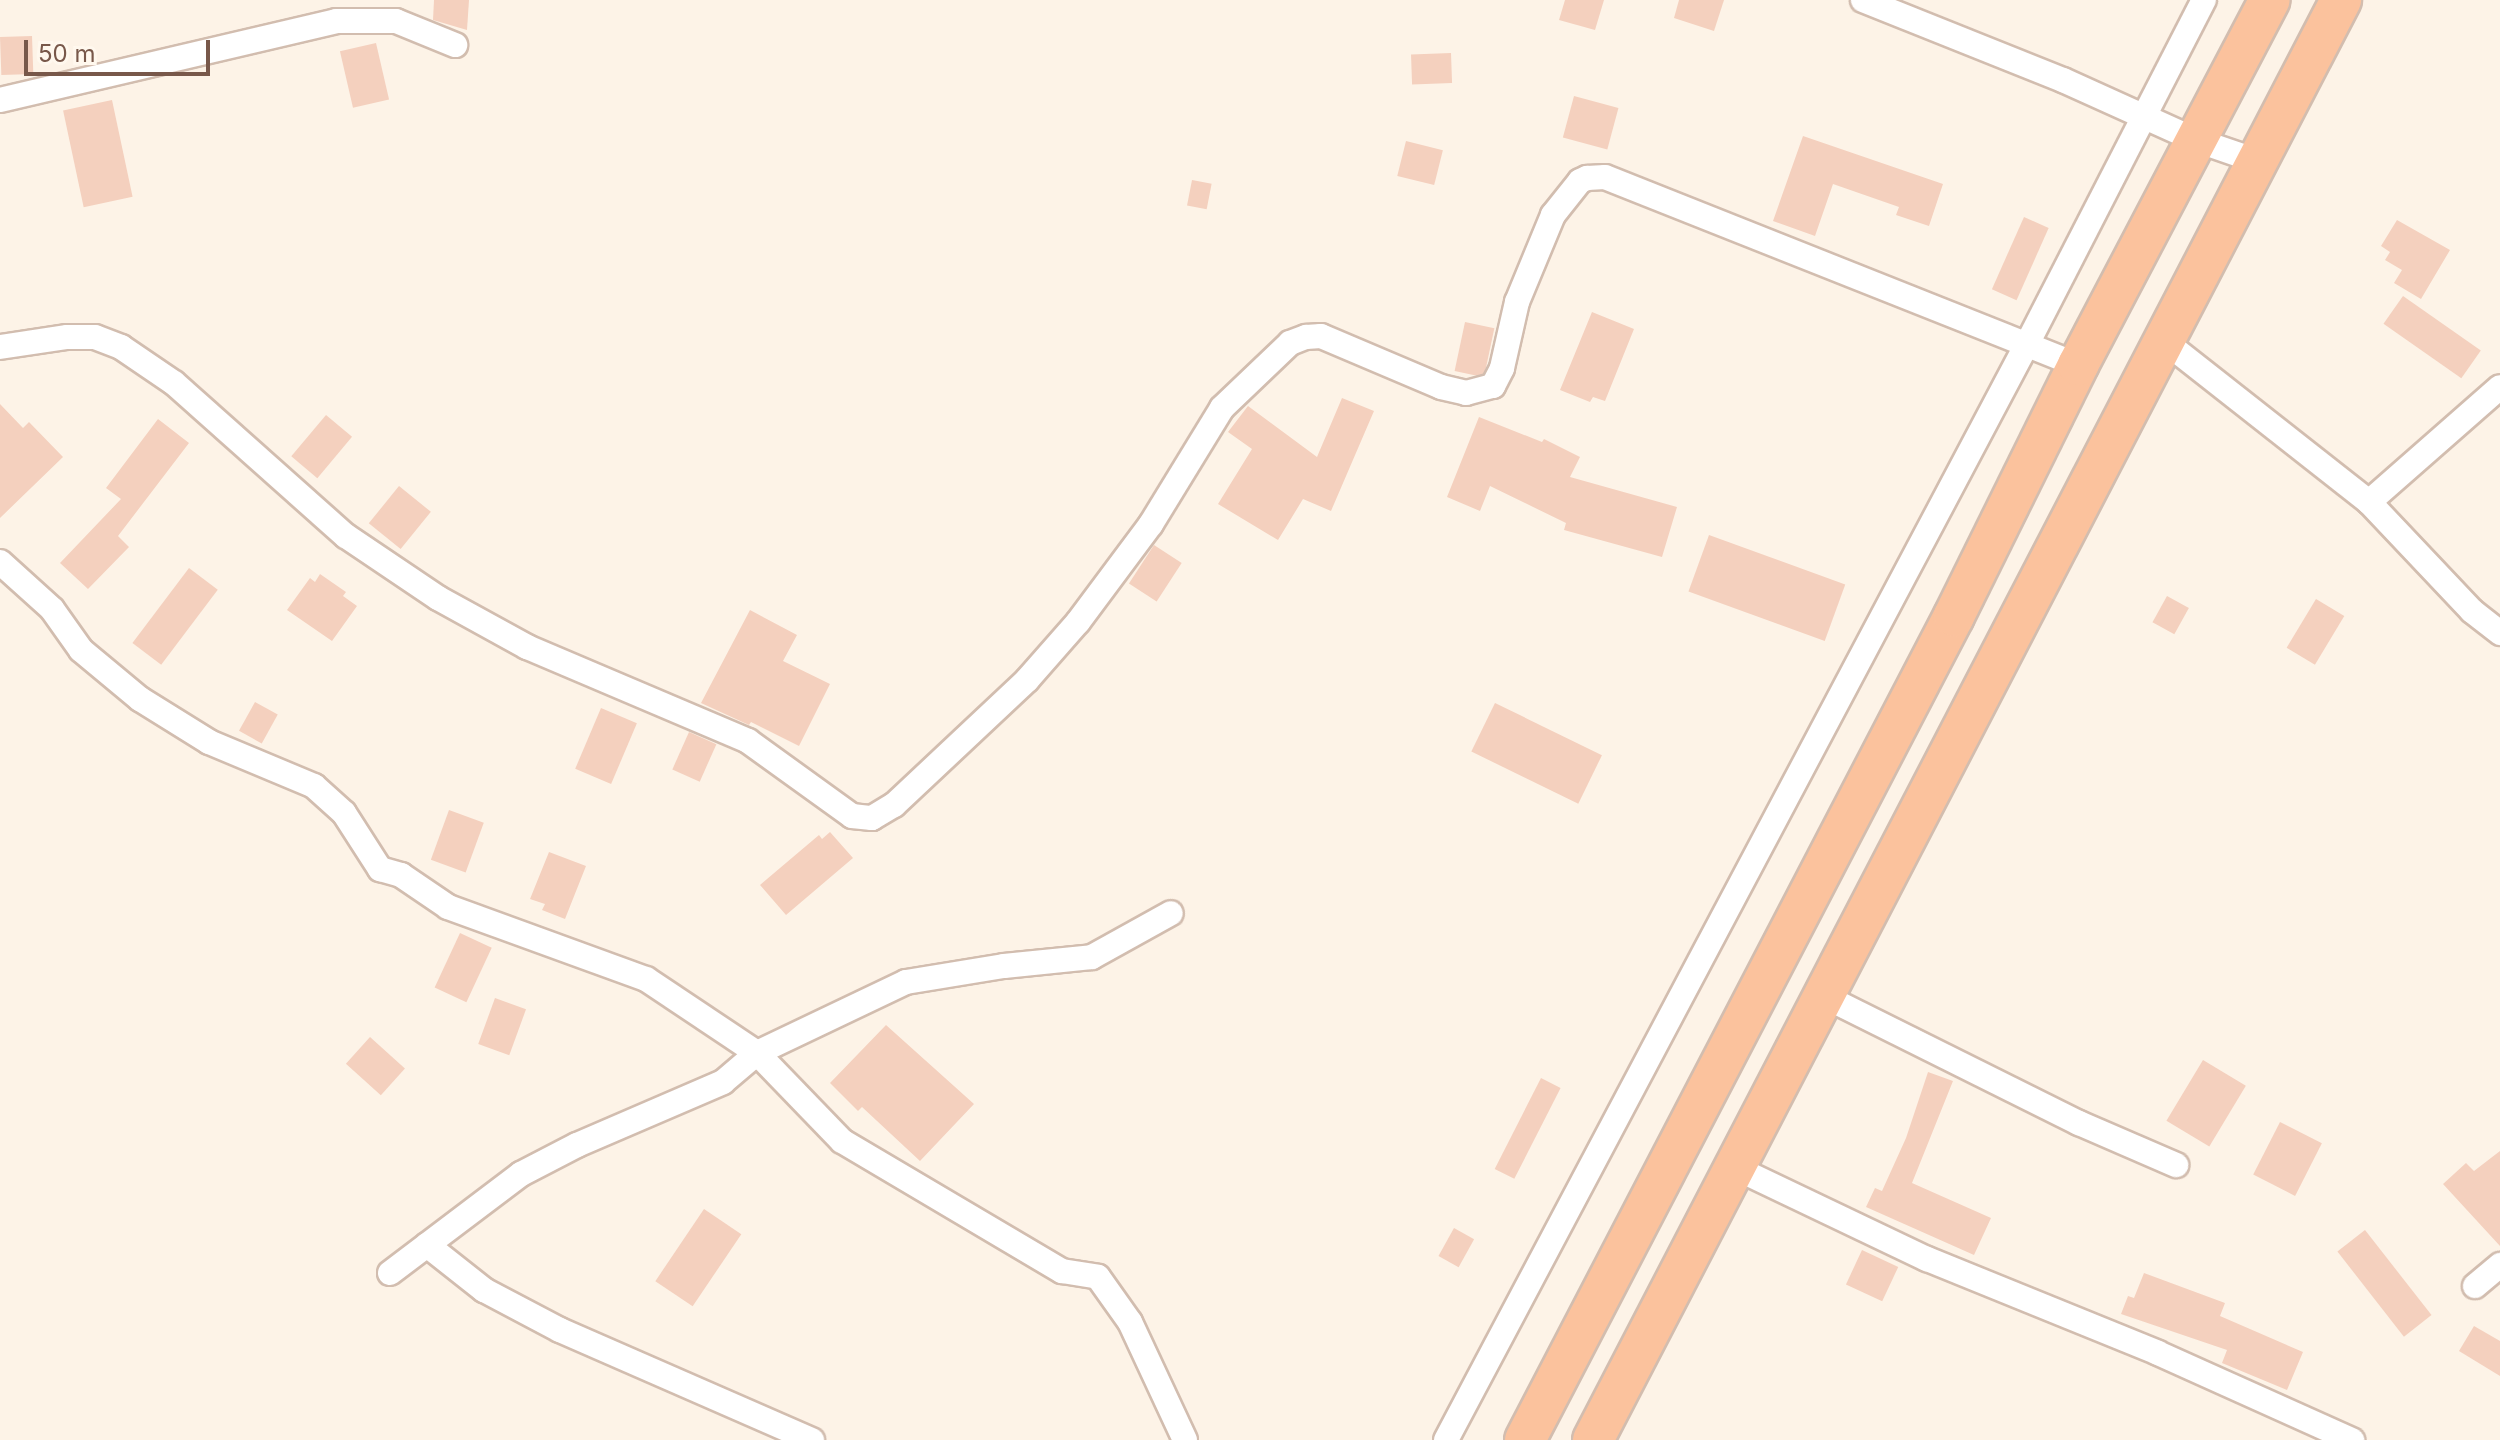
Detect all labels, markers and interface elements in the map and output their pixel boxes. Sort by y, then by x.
scale bar [28,24,214,74]
text: 50 m [38,39,96,68]

